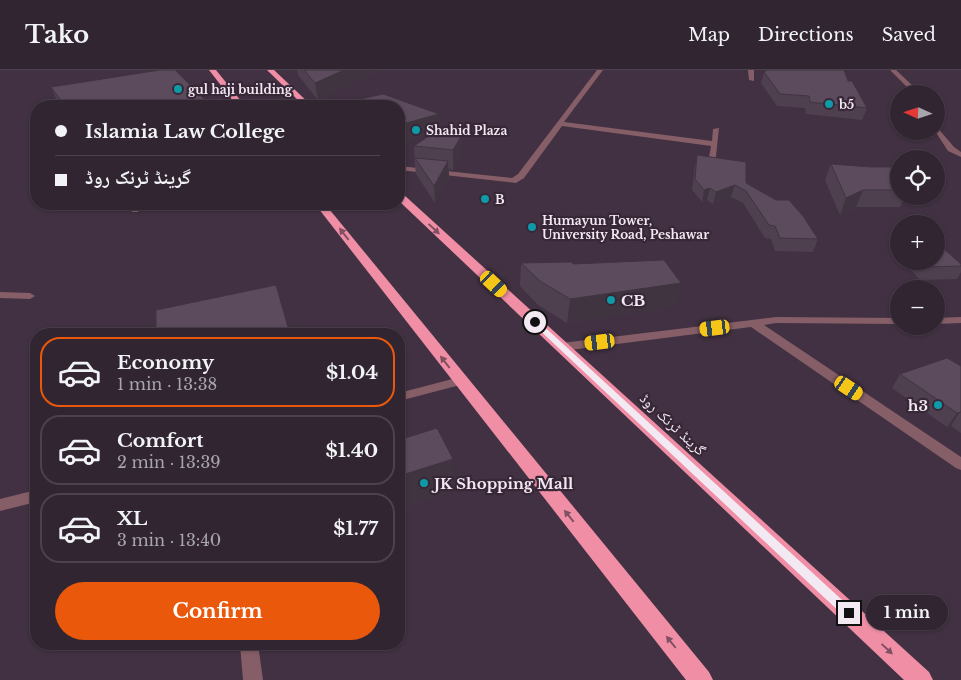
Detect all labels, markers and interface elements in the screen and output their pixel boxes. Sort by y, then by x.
text: Tako [25,20,89,49]
text: Map [688,24,730,46]
text: Directions [758,24,854,46]
text: Saved [882,24,936,46]
place label: gul haji building [188,82,293,97]
marker: gul haji building [172,83,184,95]
north arrow [890,85,945,140]
map controls [890,85,945,335]
place label: b5 [838,97,854,112]
marker: b5 [823,98,835,110]
text: Islamia Law College [85,120,285,143]
place label: Shahid Plaza [426,123,507,138]
marker: Shahid Plaza [410,124,422,136]
button: locate [890,150,945,205]
text: گرینڈ ٹرنک روڈ [85,166,191,189]
place label: B [495,192,505,207]
marker: B [479,193,491,205]
place label: Humayun Tower, University Road, Peshawar [542,213,709,242]
button: + [890,215,945,270]
marker: Humayun Tower, University Road, Peshawar [526,221,538,233]
one-way arrow [428,223,440,235]
one-way arrow [338,228,349,241]
car [477,268,510,300]
button: − [890,280,945,335]
place label: CB [621,291,645,310]
marker: CB [605,294,617,306]
route start [524,311,546,333]
car [699,319,730,337]
car [584,333,615,351]
icon: car [57,350,102,395]
text: Economy [117,351,214,374]
one-way arrow [439,356,450,369]
text: $1.04 [326,361,378,384]
car [832,373,865,403]
text: 1 min · 13:38 [117,374,217,394]
street label: گرینڈ ٹرنک روڈ [636,389,710,460]
place label: h3 [908,396,928,415]
marker: h3 [932,399,944,411]
icon: car [57,428,102,473]
text: Comfort [117,429,204,452]
text: $1.40 [326,439,378,462]
text: 2 min · 13:39 [117,452,221,472]
place label: JK Shopping Mall [431,474,574,493]
marker: JK Shopping Mall [418,477,430,489]
icon: car [57,506,102,551]
text: XL [117,507,147,530]
one-way arrow [563,509,574,522]
text: $1.77 [333,517,378,540]
text: 3 min · 13:40 [117,530,221,550]
button: Confirm [55,582,380,640]
callout: 1 min [866,596,949,630]
route end [838,602,860,624]
text: 1 min [884,602,930,622]
one-way arrow [665,636,676,649]
one-way arrow [881,643,893,655]

